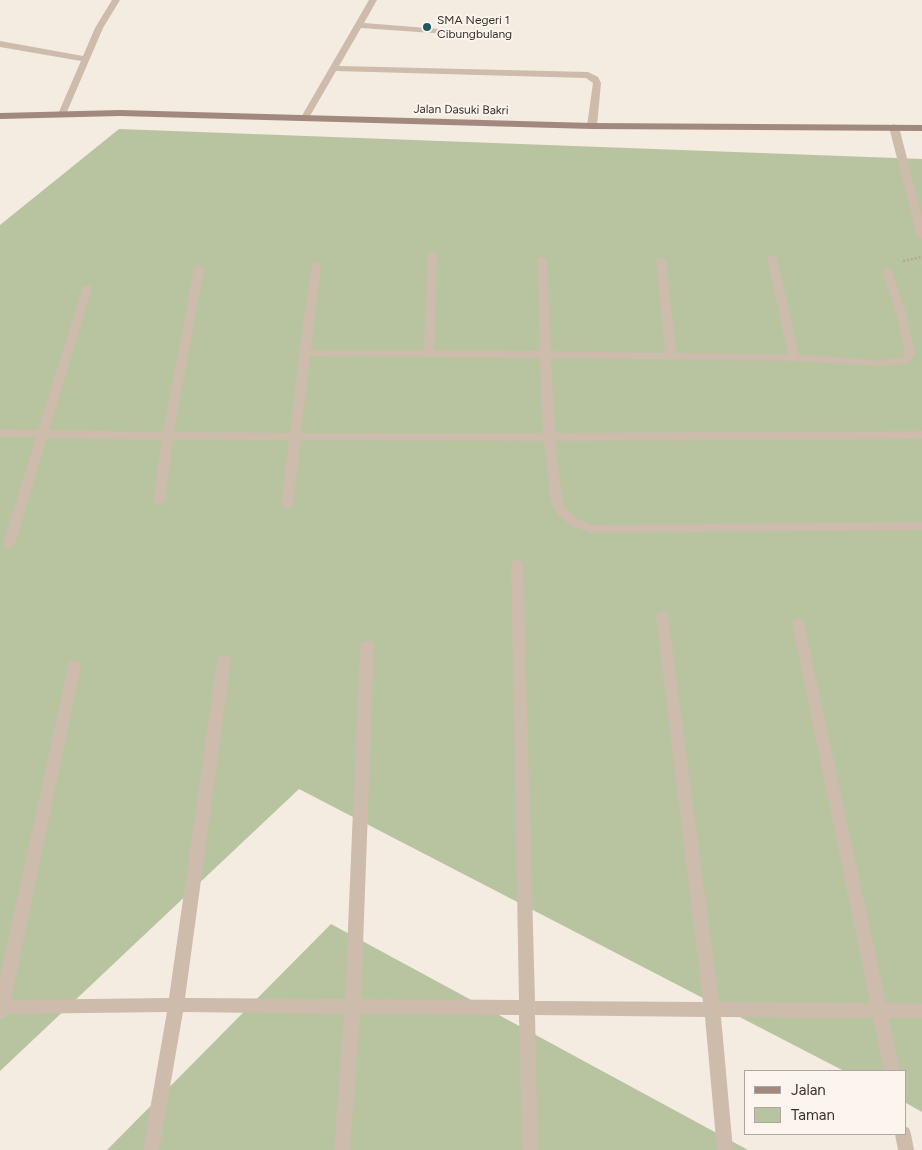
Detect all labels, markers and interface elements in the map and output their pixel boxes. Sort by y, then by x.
place label: SMA Negeri 1 Cibungbulang [437,13,512,41]
marker: SMA Negeri 1 Cibungbulang [421,21,433,33]
street label: Jalan Dasuki Bakri [413,102,509,118]
legend [744,1070,907,1135]
text: Jalan [791,1081,826,1099]
text: Taman [791,1106,835,1124]

